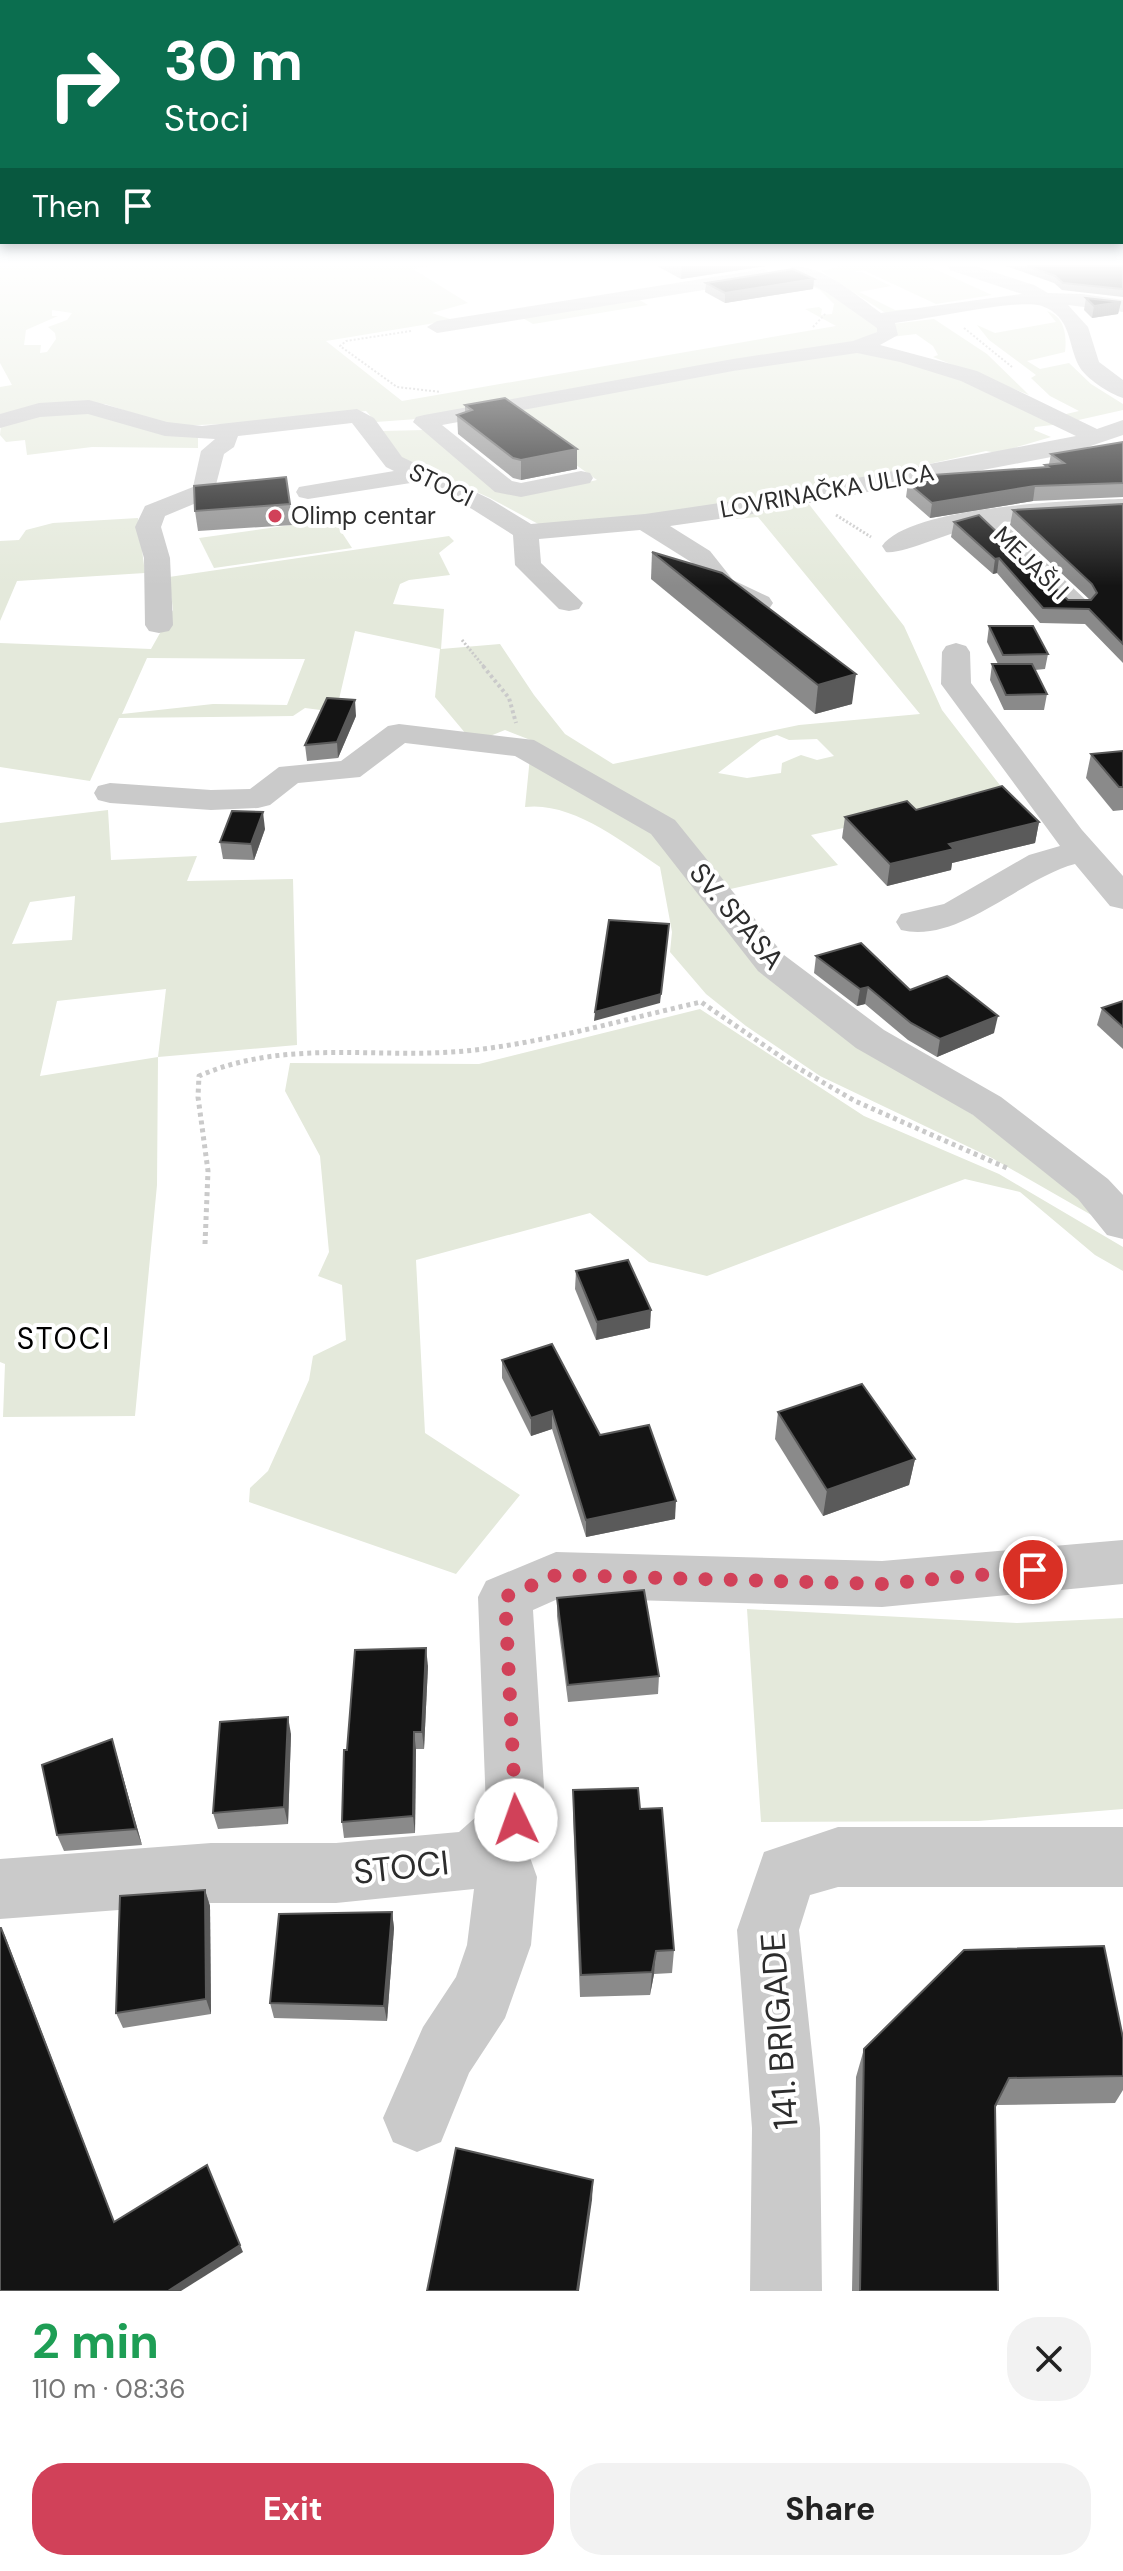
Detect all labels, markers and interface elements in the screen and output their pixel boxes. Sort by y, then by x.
text: 30 m [164,24,303,97]
icon: right [32,32,136,136]
text: Stoci [164,95,249,142]
icon: arrive [116,184,160,228]
text: Then [32,187,100,226]
street label: STOCI [404,456,478,513]
street label: LOVRINAČKA ULICA [717,456,936,525]
place label: Olimp centar [291,500,436,531]
marker: Olimp centar [266,507,284,525]
street label: MEJAŠI I [987,519,1075,606]
street label: SV. SPASA [681,855,792,977]
district label: STOCI [17,1319,111,1358]
pin [999,1536,1067,1604]
icon: arrive [1011,1548,1055,1592]
position arrow [474,1778,558,1862]
street label: STOCI [351,1840,451,1895]
street label: 141. BRIGADE [750,1931,809,2131]
text: 2 min [32,2310,159,2373]
button: close [1007,2317,1091,2401]
text: 110 m · 08:36 [32,2372,186,2406]
button: Exit [32,2463,554,2555]
button: Share [570,2463,1091,2555]

